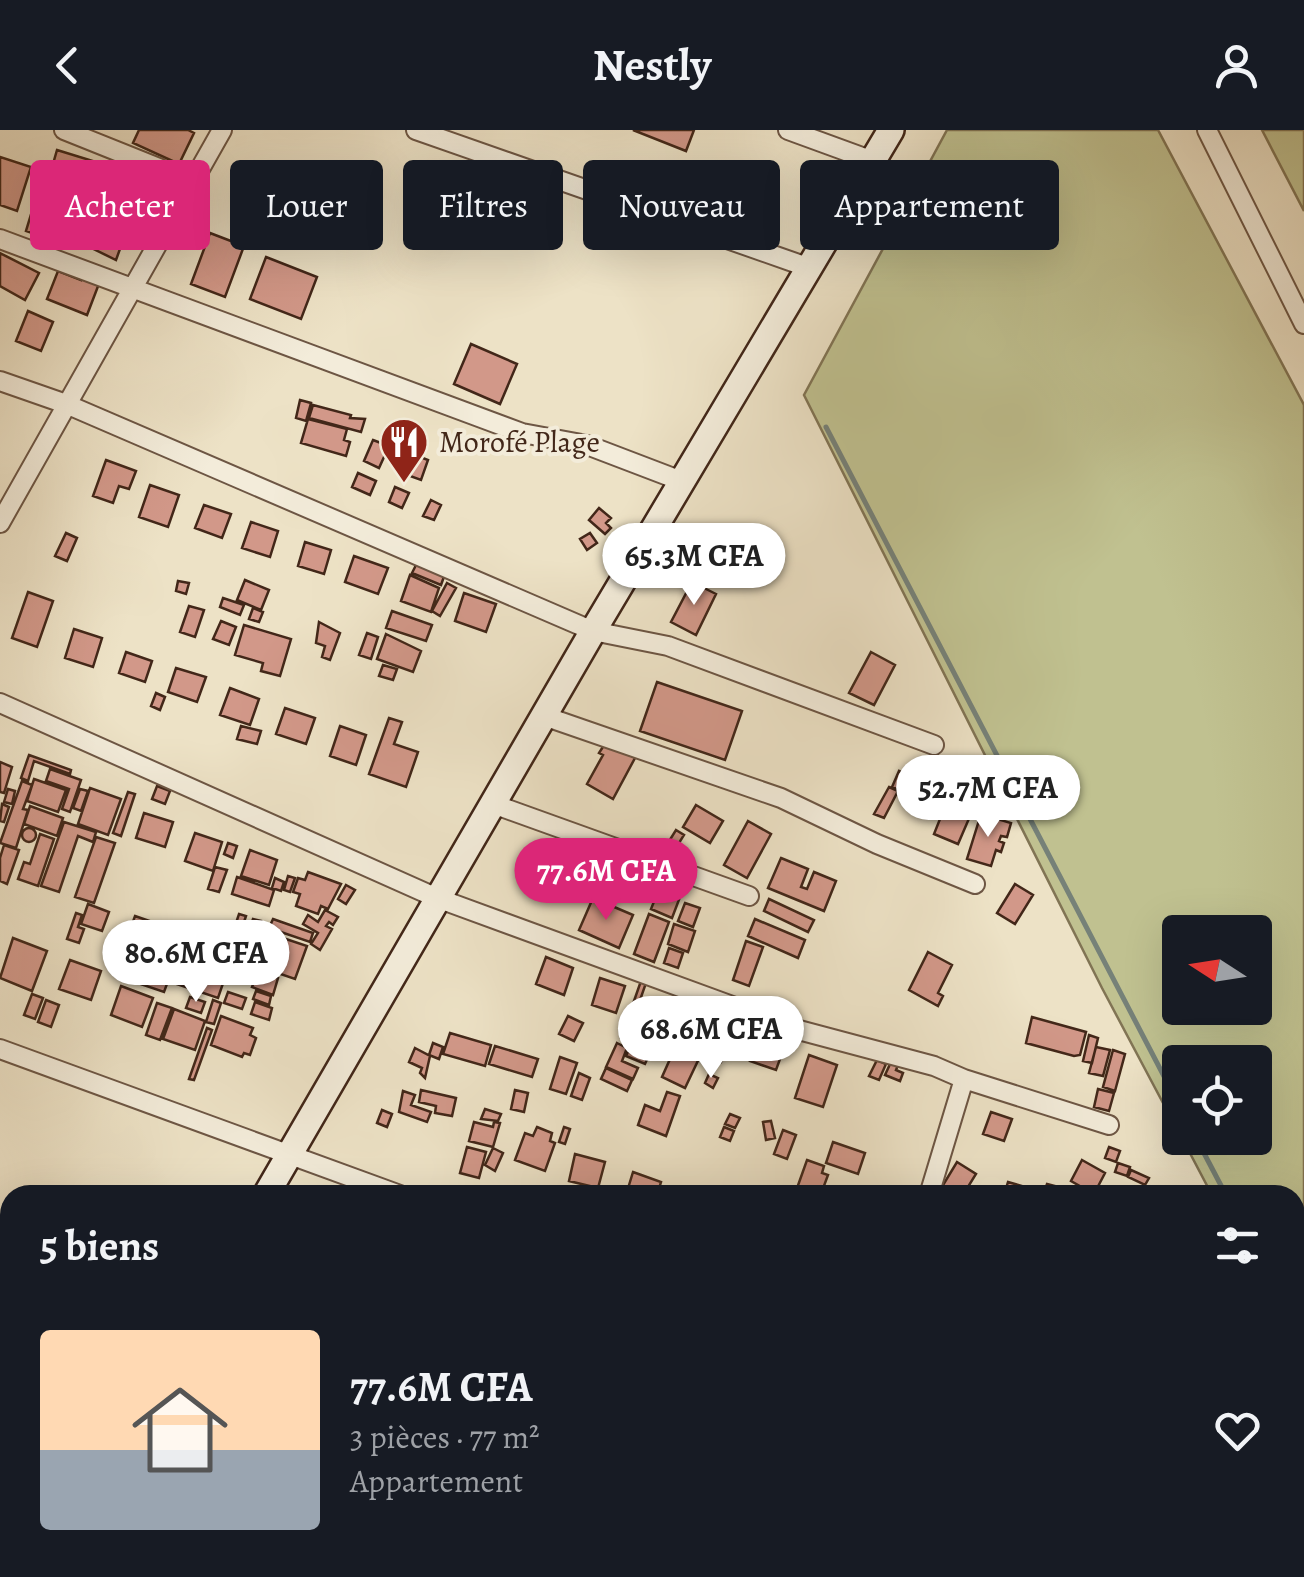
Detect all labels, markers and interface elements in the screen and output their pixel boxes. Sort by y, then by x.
text: Nestly [593,34,711,96]
icon: back [40,38,95,93]
icon: person [1209,38,1264,93]
chip: Acheter [30,160,210,250]
chip: Louer [230,160,383,250]
chip: Filtres [403,160,563,250]
chip: Nouveau [583,160,780,250]
chip: Appartement [800,160,1059,250]
restaurant icon: Morofé Plage [378,416,430,484]
place label: Morofé Plage [439,422,600,462]
pin: 65.3M CFA [580,523,808,608]
text: 65.3M CFA [624,533,764,577]
pin: 52.7M CFA [874,755,1102,840]
text: 52.7M CFA [918,765,1058,809]
pin: 77.6M CFA [492,838,720,923]
text: 77.6M CFA [536,848,676,892]
north arrow [1162,915,1272,1025]
map controls [1162,915,1272,1155]
pin: 80.6M CFA [82,920,310,1005]
text: 80.6M CFA [124,930,268,974]
pin: 68.6M CFA [597,996,825,1081]
text: 68.6M CFA [640,1006,782,1050]
button: locate [1162,1045,1272,1155]
text: 5 biens [40,1217,159,1274]
icon: filters [1210,1218,1265,1273]
text: 77.6M CFA [350,1358,533,1415]
icon: home [120,1370,240,1490]
icon: heart [1210,1403,1265,1458]
text: 3 pièces · 77 m² [350,1415,540,1459]
text: Appartement [350,1459,523,1503]

